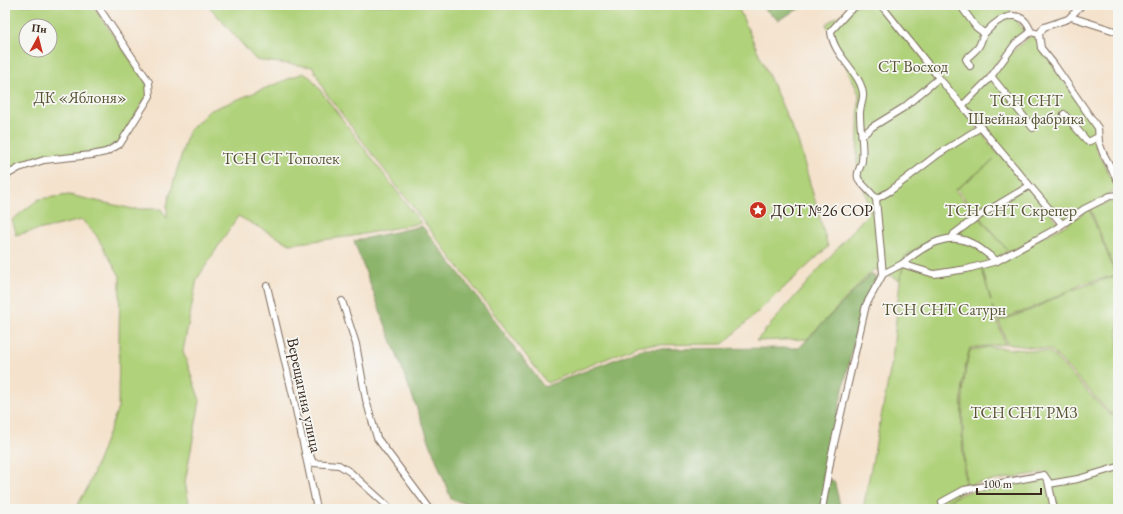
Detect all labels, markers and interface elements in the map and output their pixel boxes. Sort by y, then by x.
north arrow [18,18,58,58]
text: Пн [31,20,48,36]
park label: СТ Восход [878,56,949,77]
park label: ДК «Яблоня» [34,87,126,108]
park label: ТСН СНТ Швейная фабрика [968,90,1085,129]
park label: ТСН СТ Тополек [222,148,340,169]
place icon: ДОТ №26 СОР [748,200,768,220]
place label: ДОТ №26 СОР [771,200,873,221]
park label: ТСН СНТ Скрепер [945,200,1077,221]
park label: ТСН СНТ Сатурн [882,299,1006,320]
street label: Верещагина улица [282,336,327,455]
park label: ТСН СНТ РМЗ [970,402,1078,423]
scale bar [977,470,1041,496]
text: 100 m [983,476,1013,492]

